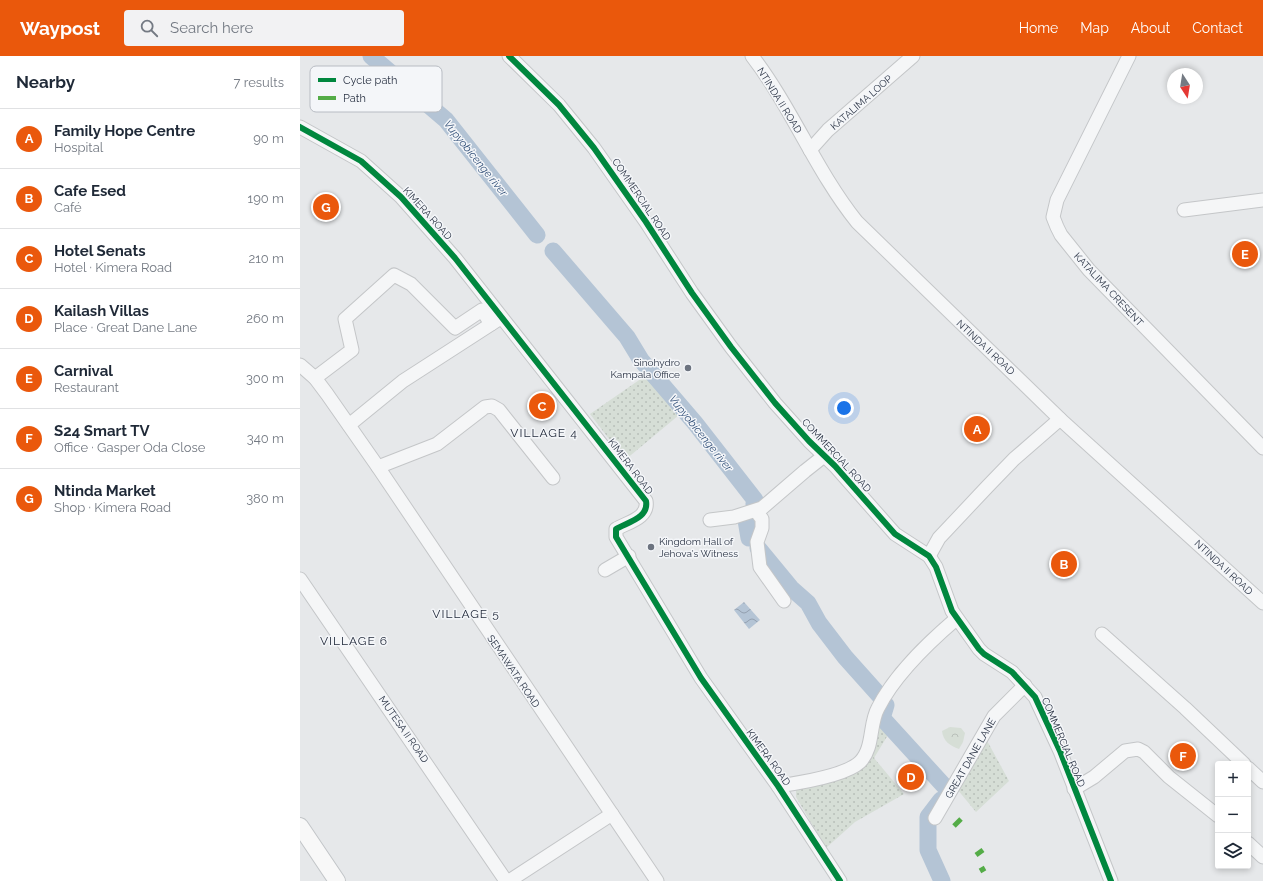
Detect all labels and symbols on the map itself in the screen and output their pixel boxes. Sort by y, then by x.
street label: NTINDA II ROAD [755,65,804,135]
legend [310,66,442,112]
north arrow [1167,68,1203,104]
street label: KATALIMA LOOP [828,73,894,132]
text: Cycle path [343,74,397,87]
text: Path [343,92,366,105]
water label: Vupyobicenge river [441,118,511,200]
street label: COMMERCIAL ROAD [610,156,673,242]
street label: KIMERA ROAD [401,185,454,242]
pin: G [313,192,339,222]
pin: E [1232,239,1258,269]
street label: KATALIMA CRESENT [1072,250,1145,328]
street label: NTINDA II ROAD [954,318,1017,377]
place label: Sinohydro Kampala Office [610,357,680,380]
marker: Sinohydro Kampala Office [683,363,693,373]
pin: C [529,391,555,421]
water label: Vupyobicenge river [666,393,736,475]
your location [834,398,854,418]
pin: A [964,414,990,444]
street label: COMMERCIAL ROAD [800,416,874,494]
district label: VILLAGE 4 [510,426,578,440]
street label: KIMERA ROAD [606,436,655,496]
place label: Kingdom Hall of Jehova's Witness [659,536,738,559]
street label: NTINDA II ROAD [1192,538,1255,597]
marker: Kingdom Hall of Jehova's Witness [646,542,656,552]
pin: B [1051,549,1077,579]
district label: VILLAGE 5 [432,607,500,621]
street label: SEMAWATA ROAD [485,633,542,710]
district label: VILLAGE 6 [320,634,388,648]
street label: MUTESA II ROAD [377,694,431,765]
street label: COMMERCIAL ROAD [1040,696,1087,789]
street label: GREAT DANE LANE [943,716,998,800]
street label: KIMERA ROAD [744,727,793,788]
pin: F [1170,741,1196,771]
pin: D [898,762,924,792]

